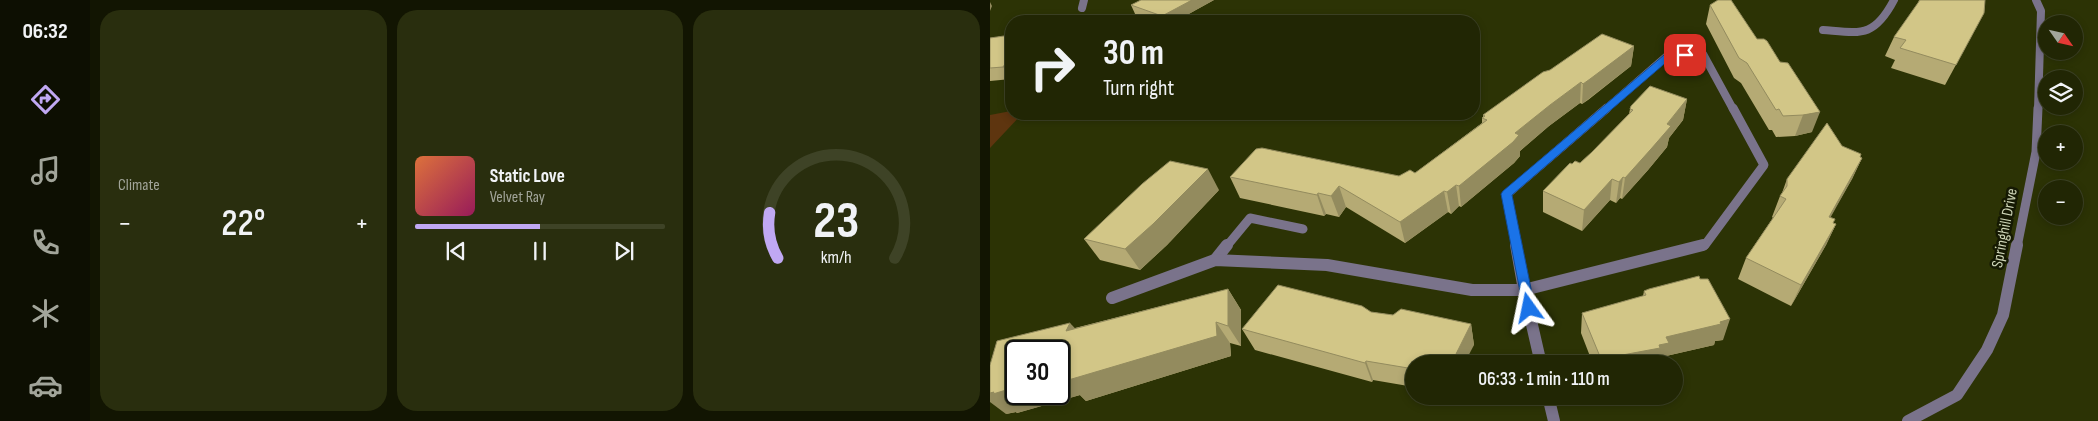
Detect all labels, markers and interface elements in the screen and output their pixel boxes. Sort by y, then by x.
north arrow [2038,15,2082,60]
map controls [2038,15,2083,225]
text: 06:32 [22,18,68,45]
text: 30 m [1103,32,1164,75]
pin [1664,34,1706,76]
icon: right [1020,35,1085,100]
icon: arrive [1671,41,1699,69]
button: layers [2038,70,2083,115]
text: Turn right [1103,75,1174,102]
icon: directions [28,82,63,117]
button: + [2038,125,2083,170]
icon: music [28,153,63,188]
text: Static Love [490,165,565,188]
text: Climate [118,176,160,195]
button: − [2038,180,2083,225]
street label: Springhill Drive [1988,187,2022,269]
text: Velvet Ray [490,188,545,207]
text: 23 [814,190,860,253]
text: 22° [221,201,265,246]
text: − [118,207,132,240]
text: + [355,207,369,240]
icon: phone [28,225,63,260]
icon: previous [442,237,470,265]
icon: pause [526,237,554,265]
icon: next [610,237,638,265]
text: km/h [821,247,852,268]
position arrow [1502,281,1554,333]
icon: climate [28,296,63,331]
speed limit sign: 30 [1005,340,1070,405]
icon: car [28,368,63,403]
text: 06:33 · 1 min · 110 m [1478,368,1610,391]

